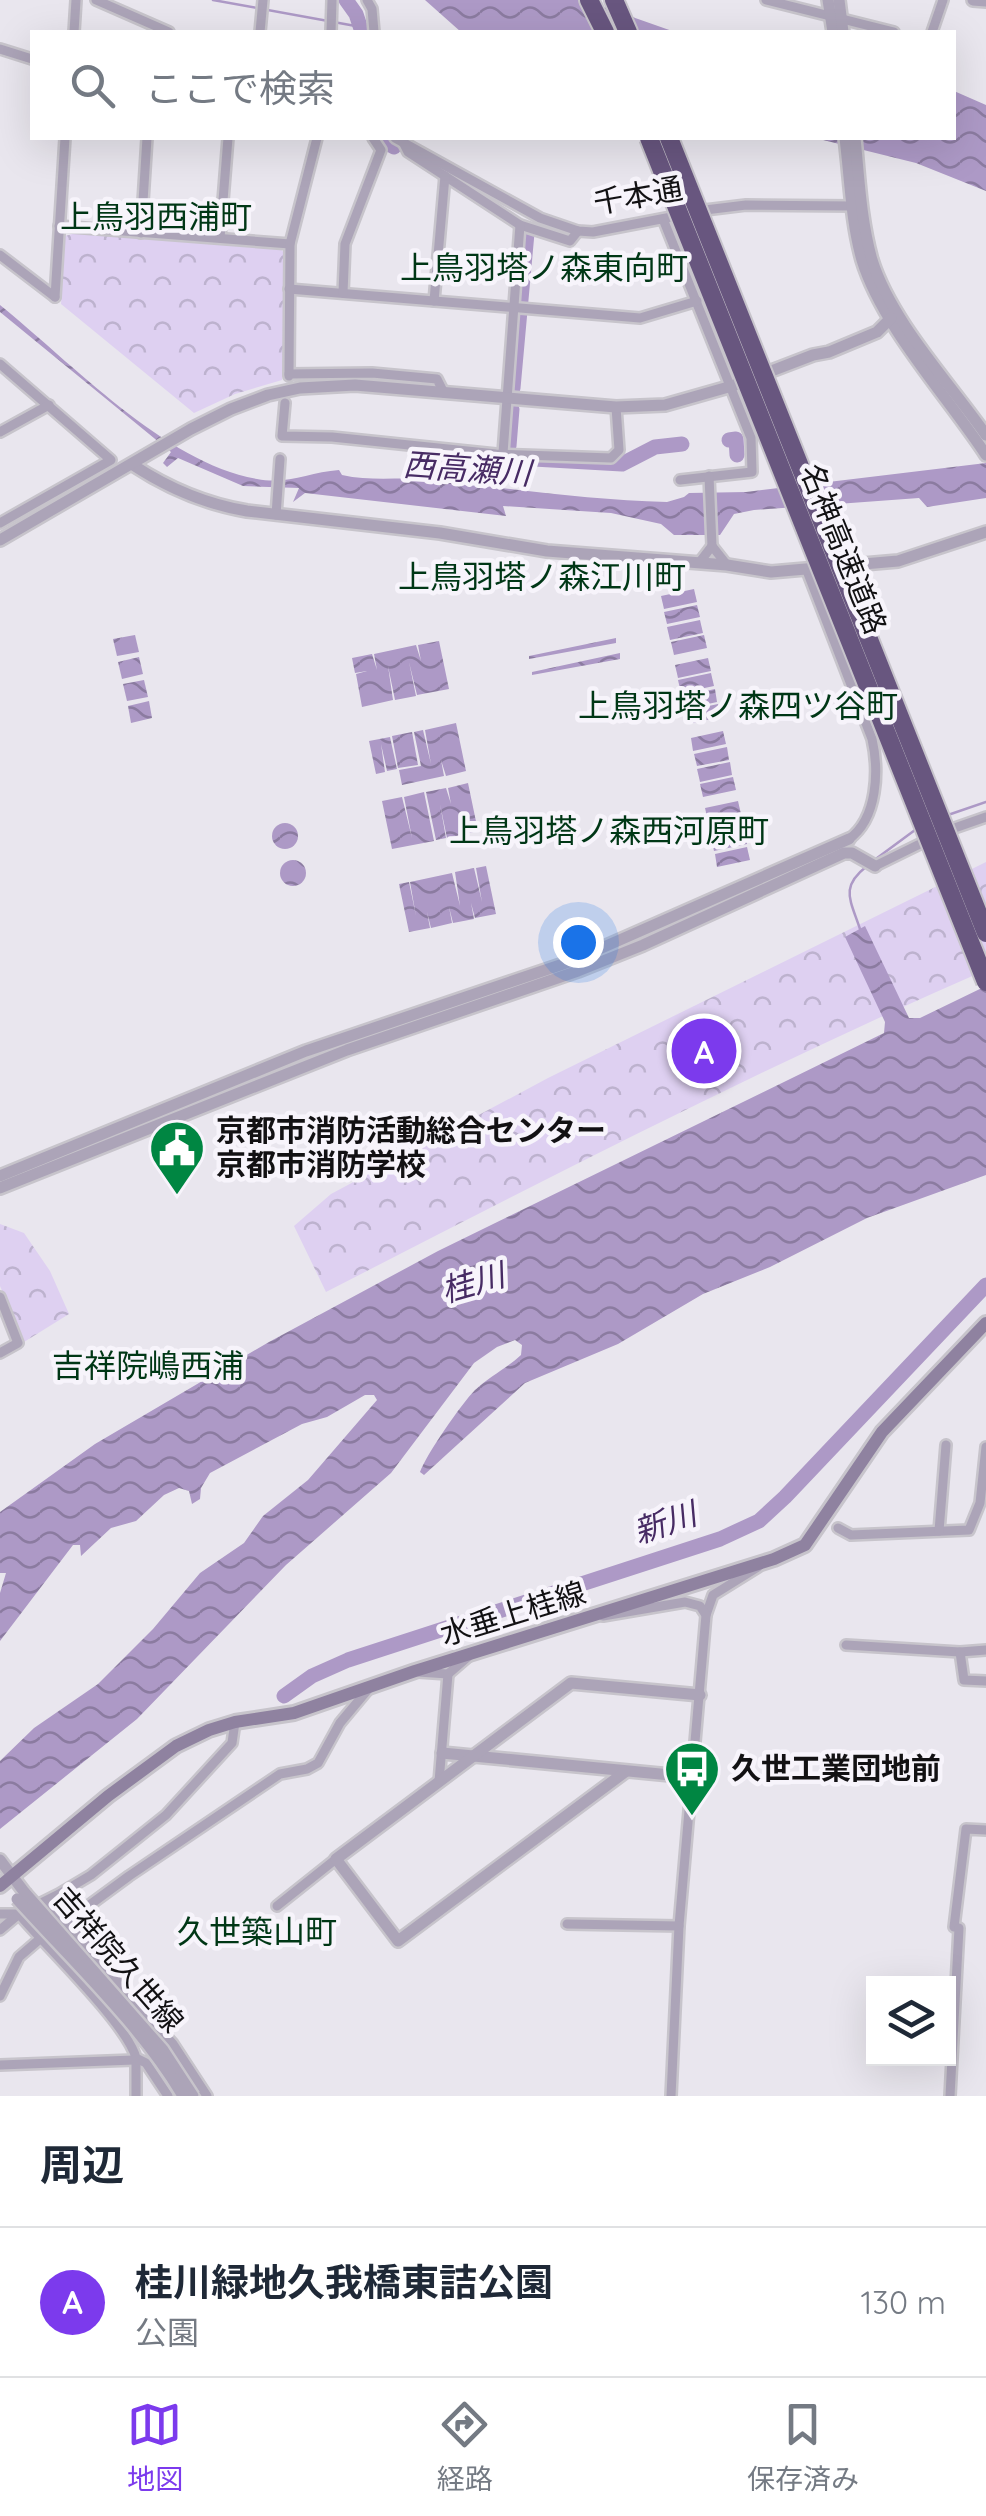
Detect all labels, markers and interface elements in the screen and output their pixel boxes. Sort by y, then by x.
search box [30,30,956,140]
icon: search [65,58,120,113]
text: ここで検索 [145,64,335,112]
street label: 千本通 [590,168,685,222]
district label: 上鳥羽西浦町 [60,196,252,236]
district label: 上鳥羽塔ノ森東向町 [400,247,688,287]
water label: 西高瀬川 [402,444,535,493]
street label: 名神高速道路 [793,458,895,639]
district label: 上鳥羽塔ノ森江川町 [398,556,686,596]
district label: 上鳥羽塔ノ森四ツ谷町 [578,685,898,725]
district label: 上鳥羽塔ノ森西河原町 [449,810,769,850]
your location [553,917,604,968]
pin: A [672,1014,736,1088]
place label: 京都市消防活動総合センター 京都市消防学校 [216,1111,606,1183]
public building icon: 京都市消防活動総合センター 京都市消防学校 [147,1118,207,1197]
water label: 桂川 [436,1253,512,1310]
district label: 吉祥院嶋西浦 [52,1345,244,1385]
water label: 新川 [628,1492,704,1551]
street label: 水垂上桂線 [435,1573,590,1653]
bus stop icon: 久世工業団地前 [662,1739,722,1818]
place label: 久世工業団地前 [731,1749,941,1787]
street label: 吉祥院久世線 [45,1879,192,2040]
district label: 久世築山町 [177,1911,337,1951]
map controls [866,1976,956,2066]
button: layers [866,1976,956,2066]
text: 周辺 [40,2138,124,2191]
text: 桂川緑地久我橋東詰公園 [135,2258,553,2306]
text: A [62,2282,83,2322]
text: 130 m [860,2282,946,2322]
text: 公園 [135,2312,199,2352]
tab: 地図 [127,2397,183,2497]
tab: 経路 [437,2397,493,2497]
tab: 保存済み [747,2397,859,2497]

